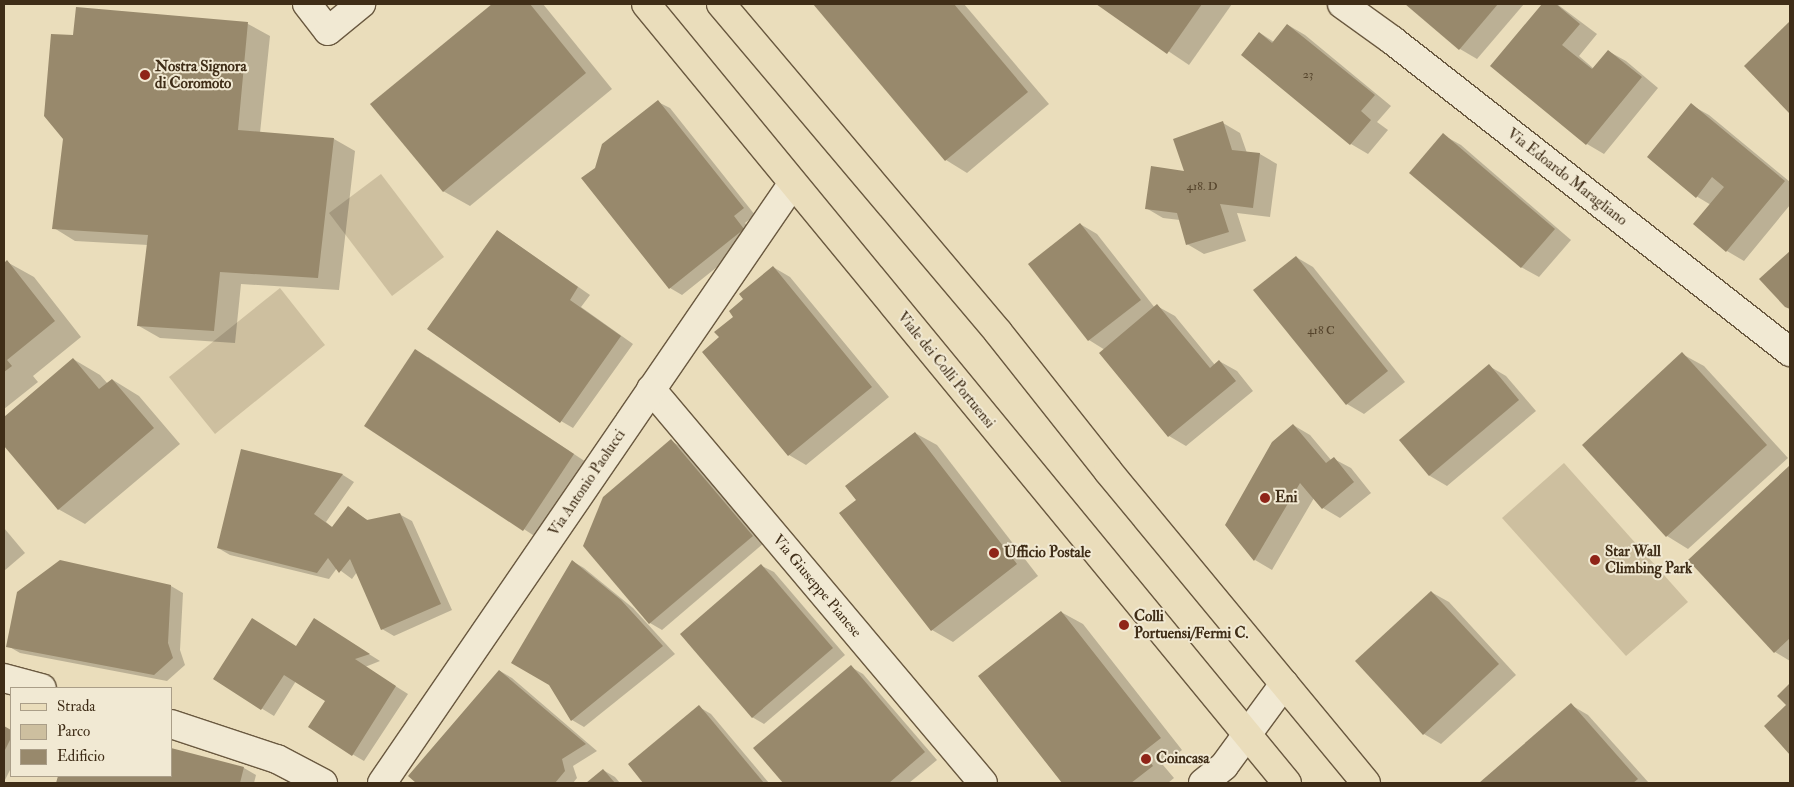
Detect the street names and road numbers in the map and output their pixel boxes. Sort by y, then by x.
street label: Via Edoardo Maragliano [1503,125,1631,229]
street label: Viale dei Colli Portuensi [893,308,999,432]
street label: Via Antonio Paolucci [545,426,629,540]
street label: Via Giuseppe Pianese [769,531,865,641]

